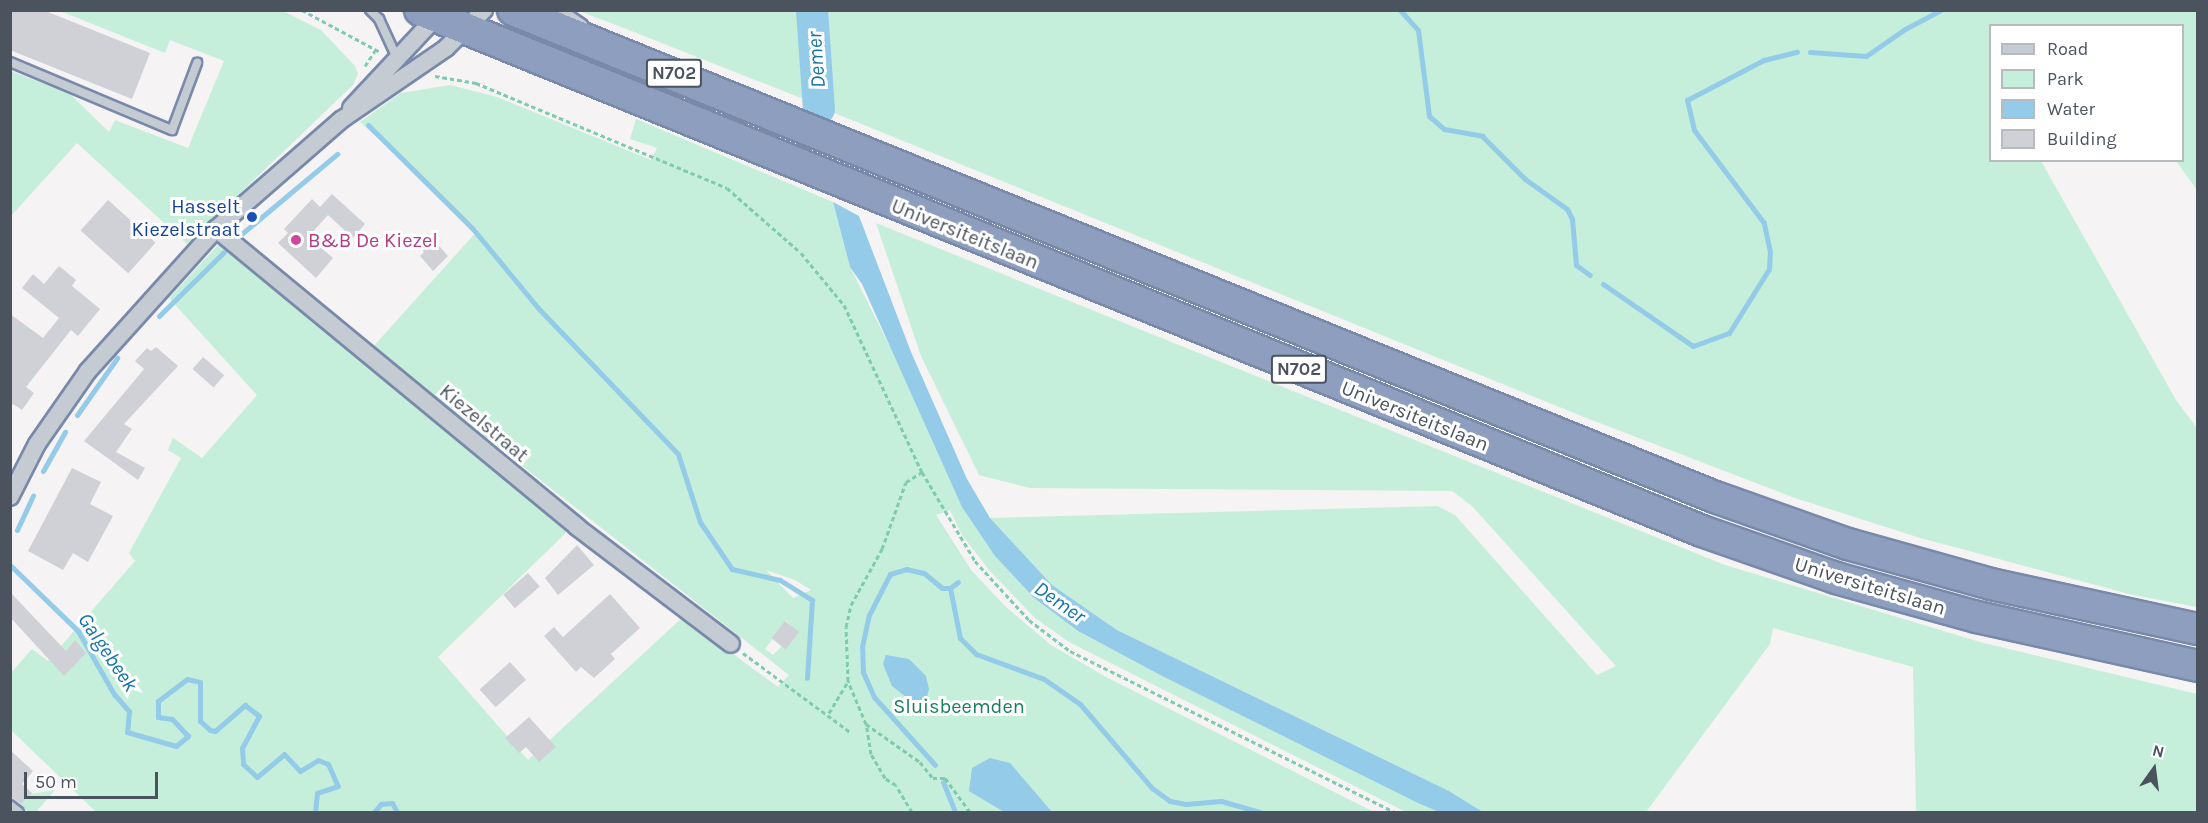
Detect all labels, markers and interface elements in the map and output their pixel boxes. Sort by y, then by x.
legend [1989,24,2184,162]
water label: Demer [801,31,831,89]
text: Road [2047,38,2088,60]
road number: N702 [646,58,702,88]
text: Park [2047,68,2084,90]
text: Water [2047,98,2095,120]
text: Building [2047,128,2117,150]
place label: Hasselt Kiezelstraat [131,194,240,241]
street label: Universiteitslaan [888,194,1042,274]
marker: Hasselt Kiezelstraat [245,210,259,224]
place label: B&B De Kiezel [308,228,438,252]
marker: B&B De Kiezel [289,233,303,247]
road number: N702 [1270,354,1328,384]
street label: Universiteitslaan [1338,376,1492,456]
street label: Kiezelstraat [435,379,533,467]
street label: Universiteitslaan [1792,552,1948,620]
water label: Demer [1030,575,1090,629]
water label: Galgebeek [73,608,143,696]
park label: Sluisbeemden [893,694,1025,718]
north arrow [2124,739,2184,799]
text: N [2151,740,2166,762]
scale bar [27,760,160,798]
text: 50 m [35,771,77,793]

